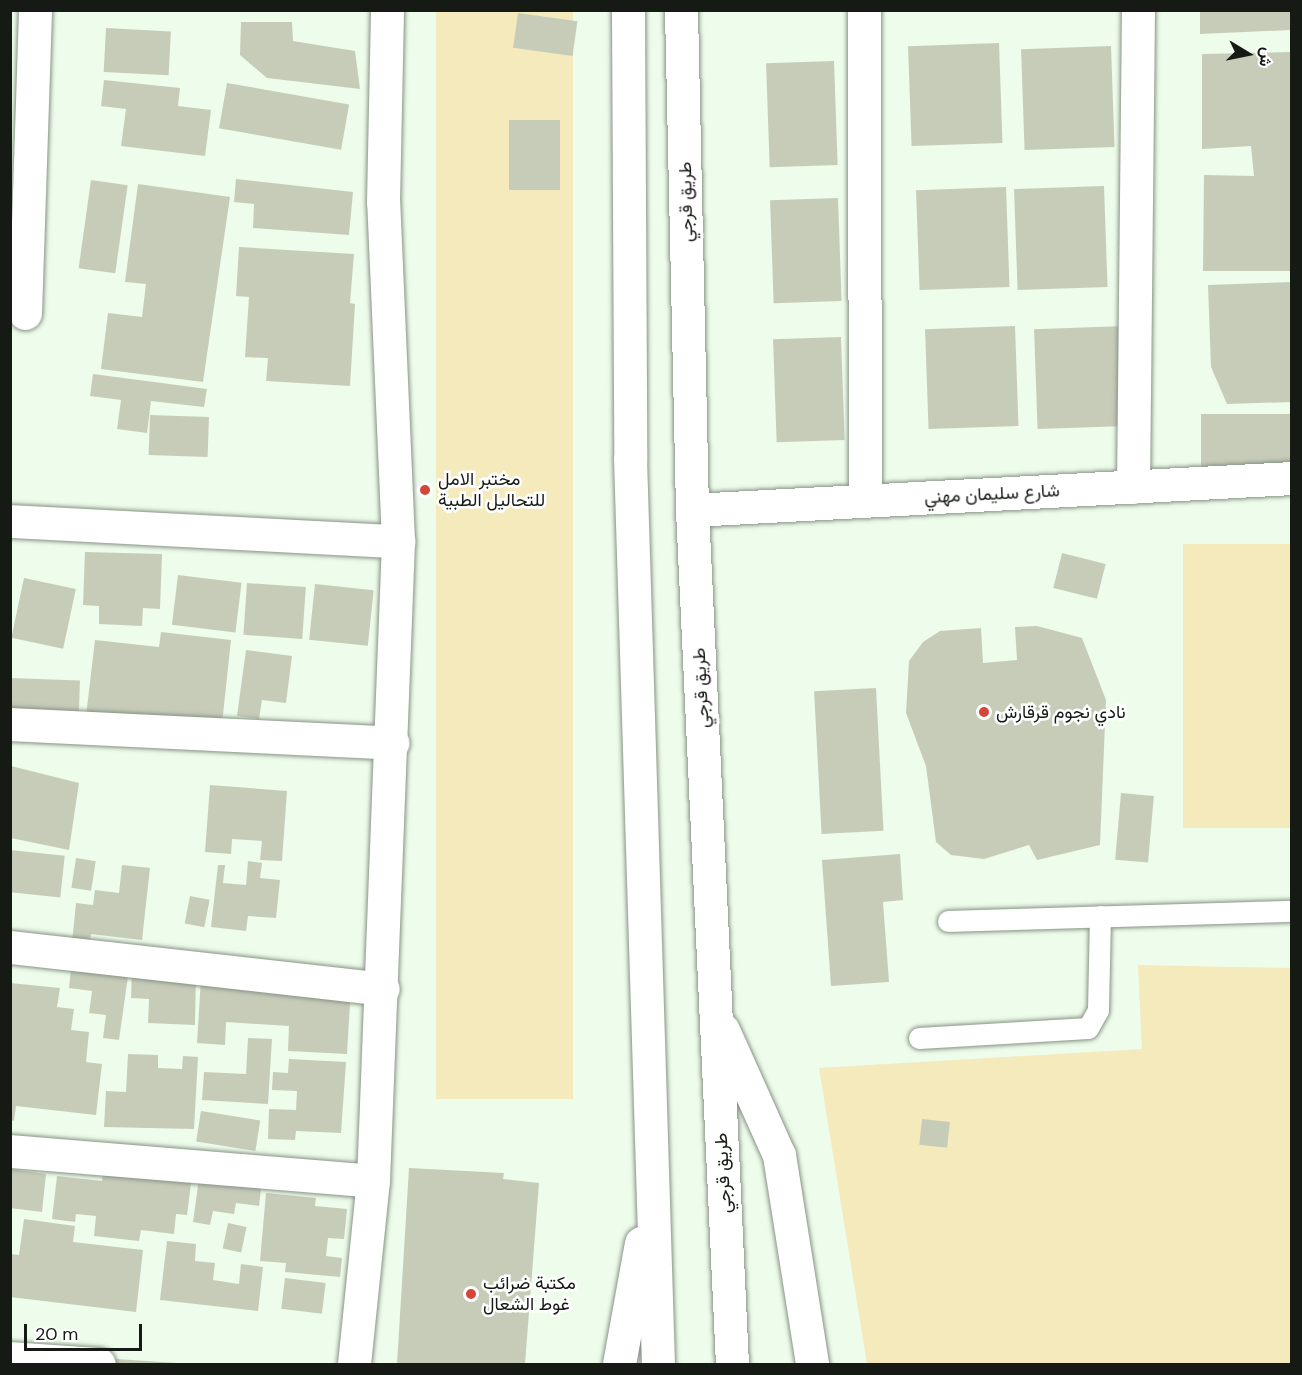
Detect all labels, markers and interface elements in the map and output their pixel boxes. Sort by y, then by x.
north arrow [1218,24,1278,84]
text: ش [1254,46,1278,68]
street label: طريق قرجي [674,162,698,242]
place label: مختبر الامل للتحاليل الطبية [438,469,545,512]
street label: شارع سليمان مهني [924,480,1060,508]
marker: مختبر الامل للتحاليل الطبية [416,481,434,499]
street label: طريق قرجي [688,647,714,729]
place label: نادي نجوم قرقارش [996,701,1126,723]
marker: نادي نجوم قرقارش [977,705,991,719]
street label: طريق قرجي [710,1132,736,1214]
place label: مكتبة ضرائب غوط الشعال [483,1273,576,1316]
marker: مكتبة ضرائب غوط الشعال [464,1287,478,1301]
scale bar [27,1312,146,1350]
text: 20 m [35,1322,78,1346]

